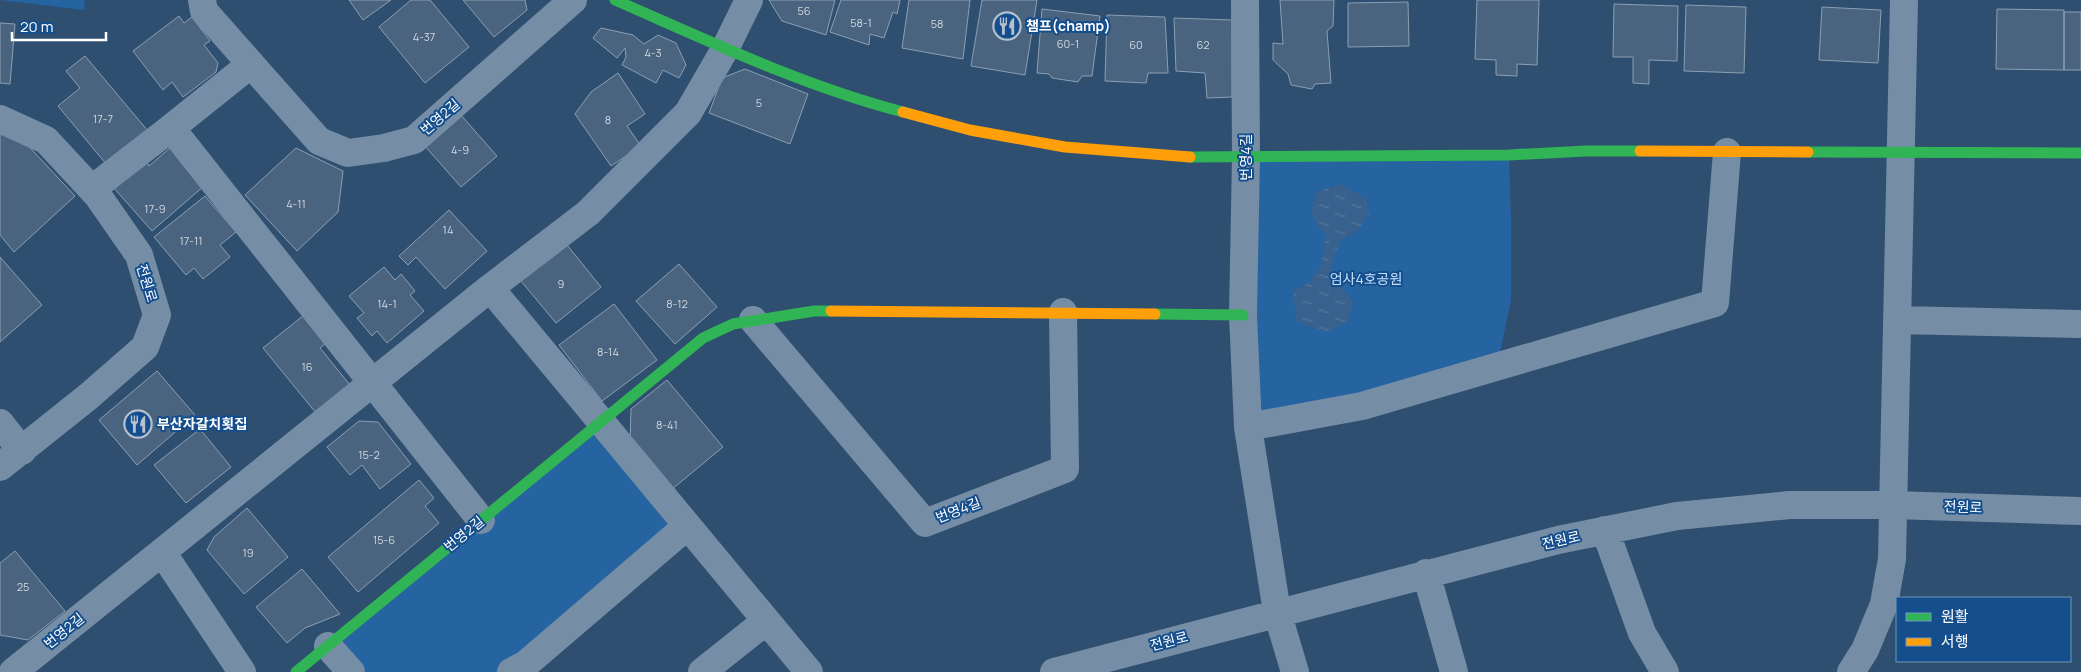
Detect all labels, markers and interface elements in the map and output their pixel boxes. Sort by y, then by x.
house number: 56 [797,3,811,18]
scale bar [12,10,106,42]
restaurant icon: 챔프(champ) [992,11,1022,41]
house number: 58-1 [850,15,872,30]
text: 20 m [20,16,53,37]
house number: 58 [931,16,943,31]
place label: 챔프(champ) [1026,16,1111,35]
house number: 4-37 [413,29,435,44]
house number: 60-1 [1057,36,1079,51]
house number: 60 [1129,37,1143,52]
house number: 62 [1196,37,1210,52]
house number: 4-3 [644,45,662,60]
street label: 번영2길 [416,94,463,139]
house number: 5 [756,95,762,110]
house number: 17-7 [93,111,113,126]
house number: 8 [605,112,611,127]
street label: 번영4길 [1236,134,1255,180]
house number: 4-9 [451,142,469,157]
house number: 4-11 [286,196,306,211]
house number: 17-9 [144,201,166,216]
house number: 14 [443,222,453,237]
house number: 17-11 [179,233,203,248]
street label: 전원로 [133,262,162,304]
park label: 엄사4호공원 [1330,269,1402,288]
house number: 9 [558,276,565,291]
house number: 14-1 [377,296,397,311]
house number: 8-12 [666,296,688,311]
house number: 8-14 [597,344,619,359]
house number: 16 [301,359,313,374]
restaurant icon: 부산자갈치횟집 [123,409,153,439]
place label: 부산자갈치횟집 [157,414,247,433]
house number: 8-41 [656,417,678,432]
house number: 15-2 [358,447,380,462]
street label: 번영4길 [933,492,983,527]
street label: 전원로 [1943,496,1983,517]
street label: 번영2길 [440,512,488,556]
street label: 전원로 [1540,526,1582,553]
house number: 15-6 [373,532,395,547]
house number: 19 [242,545,254,560]
house number: 25 [17,579,29,594]
legend [1896,597,2071,662]
text: 원활 [1941,606,1969,627]
street label: 번영2길 [40,609,88,653]
street label: 전원로 [1148,626,1190,655]
text: 서행 [1941,631,1969,652]

